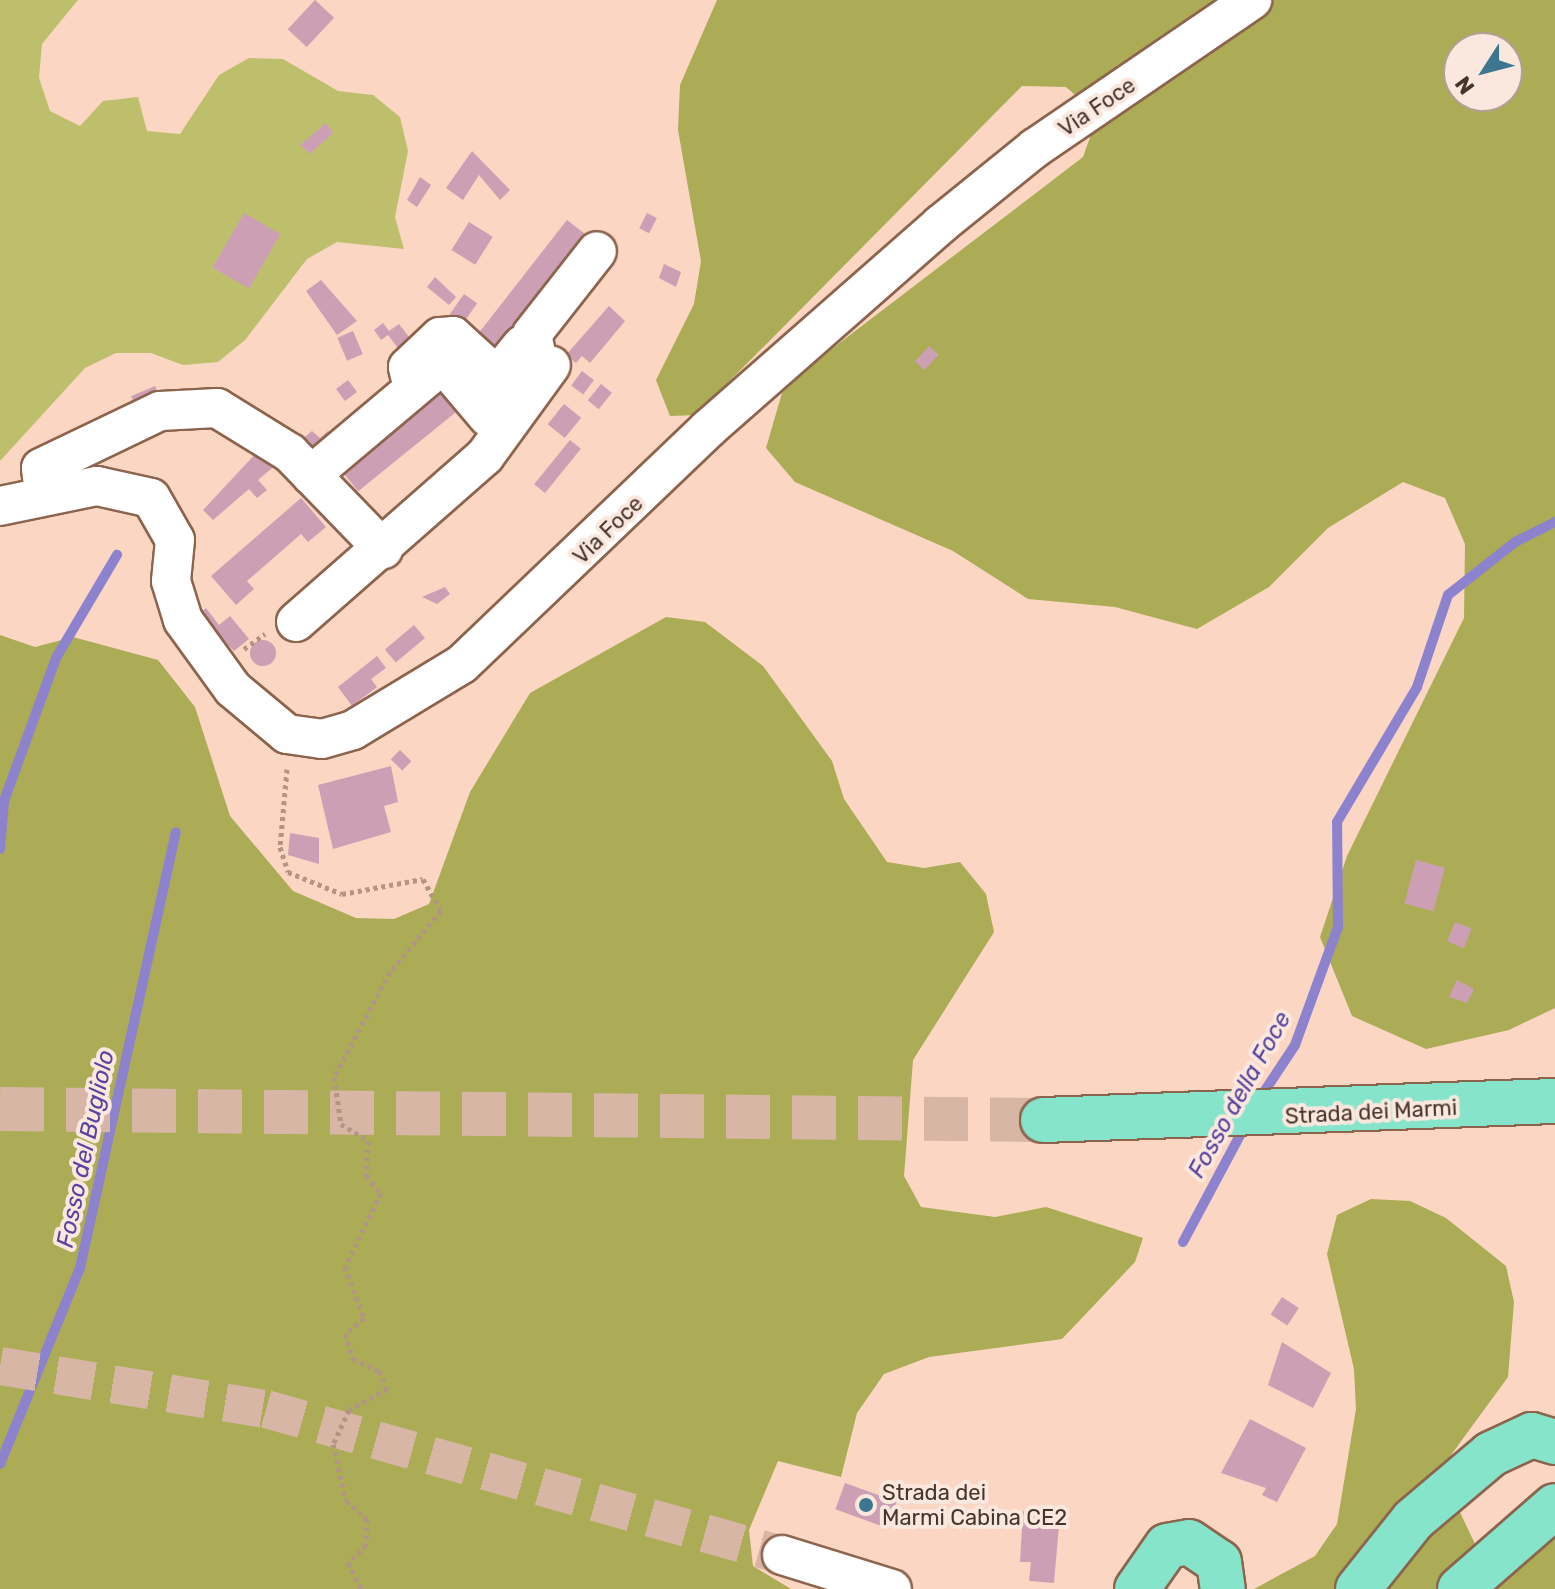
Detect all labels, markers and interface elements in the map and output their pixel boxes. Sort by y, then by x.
north arrow [1443,32,1523,112]
text: N [1449,71,1480,100]
street label: Via Foce [1054,72,1140,142]
street label: Via Foce [568,490,648,570]
water label: Fosso della Foce [1182,1007,1298,1183]
water label: Fosso del Bugliolo [51,1048,121,1250]
street label: Strada dei Marmi [1284,1094,1458,1130]
place label: Strada dei Marmi Cabina CE2 [882,1479,1067,1530]
marker: Strada dei Marmi Cabina CE2 [857,1496,875,1514]

